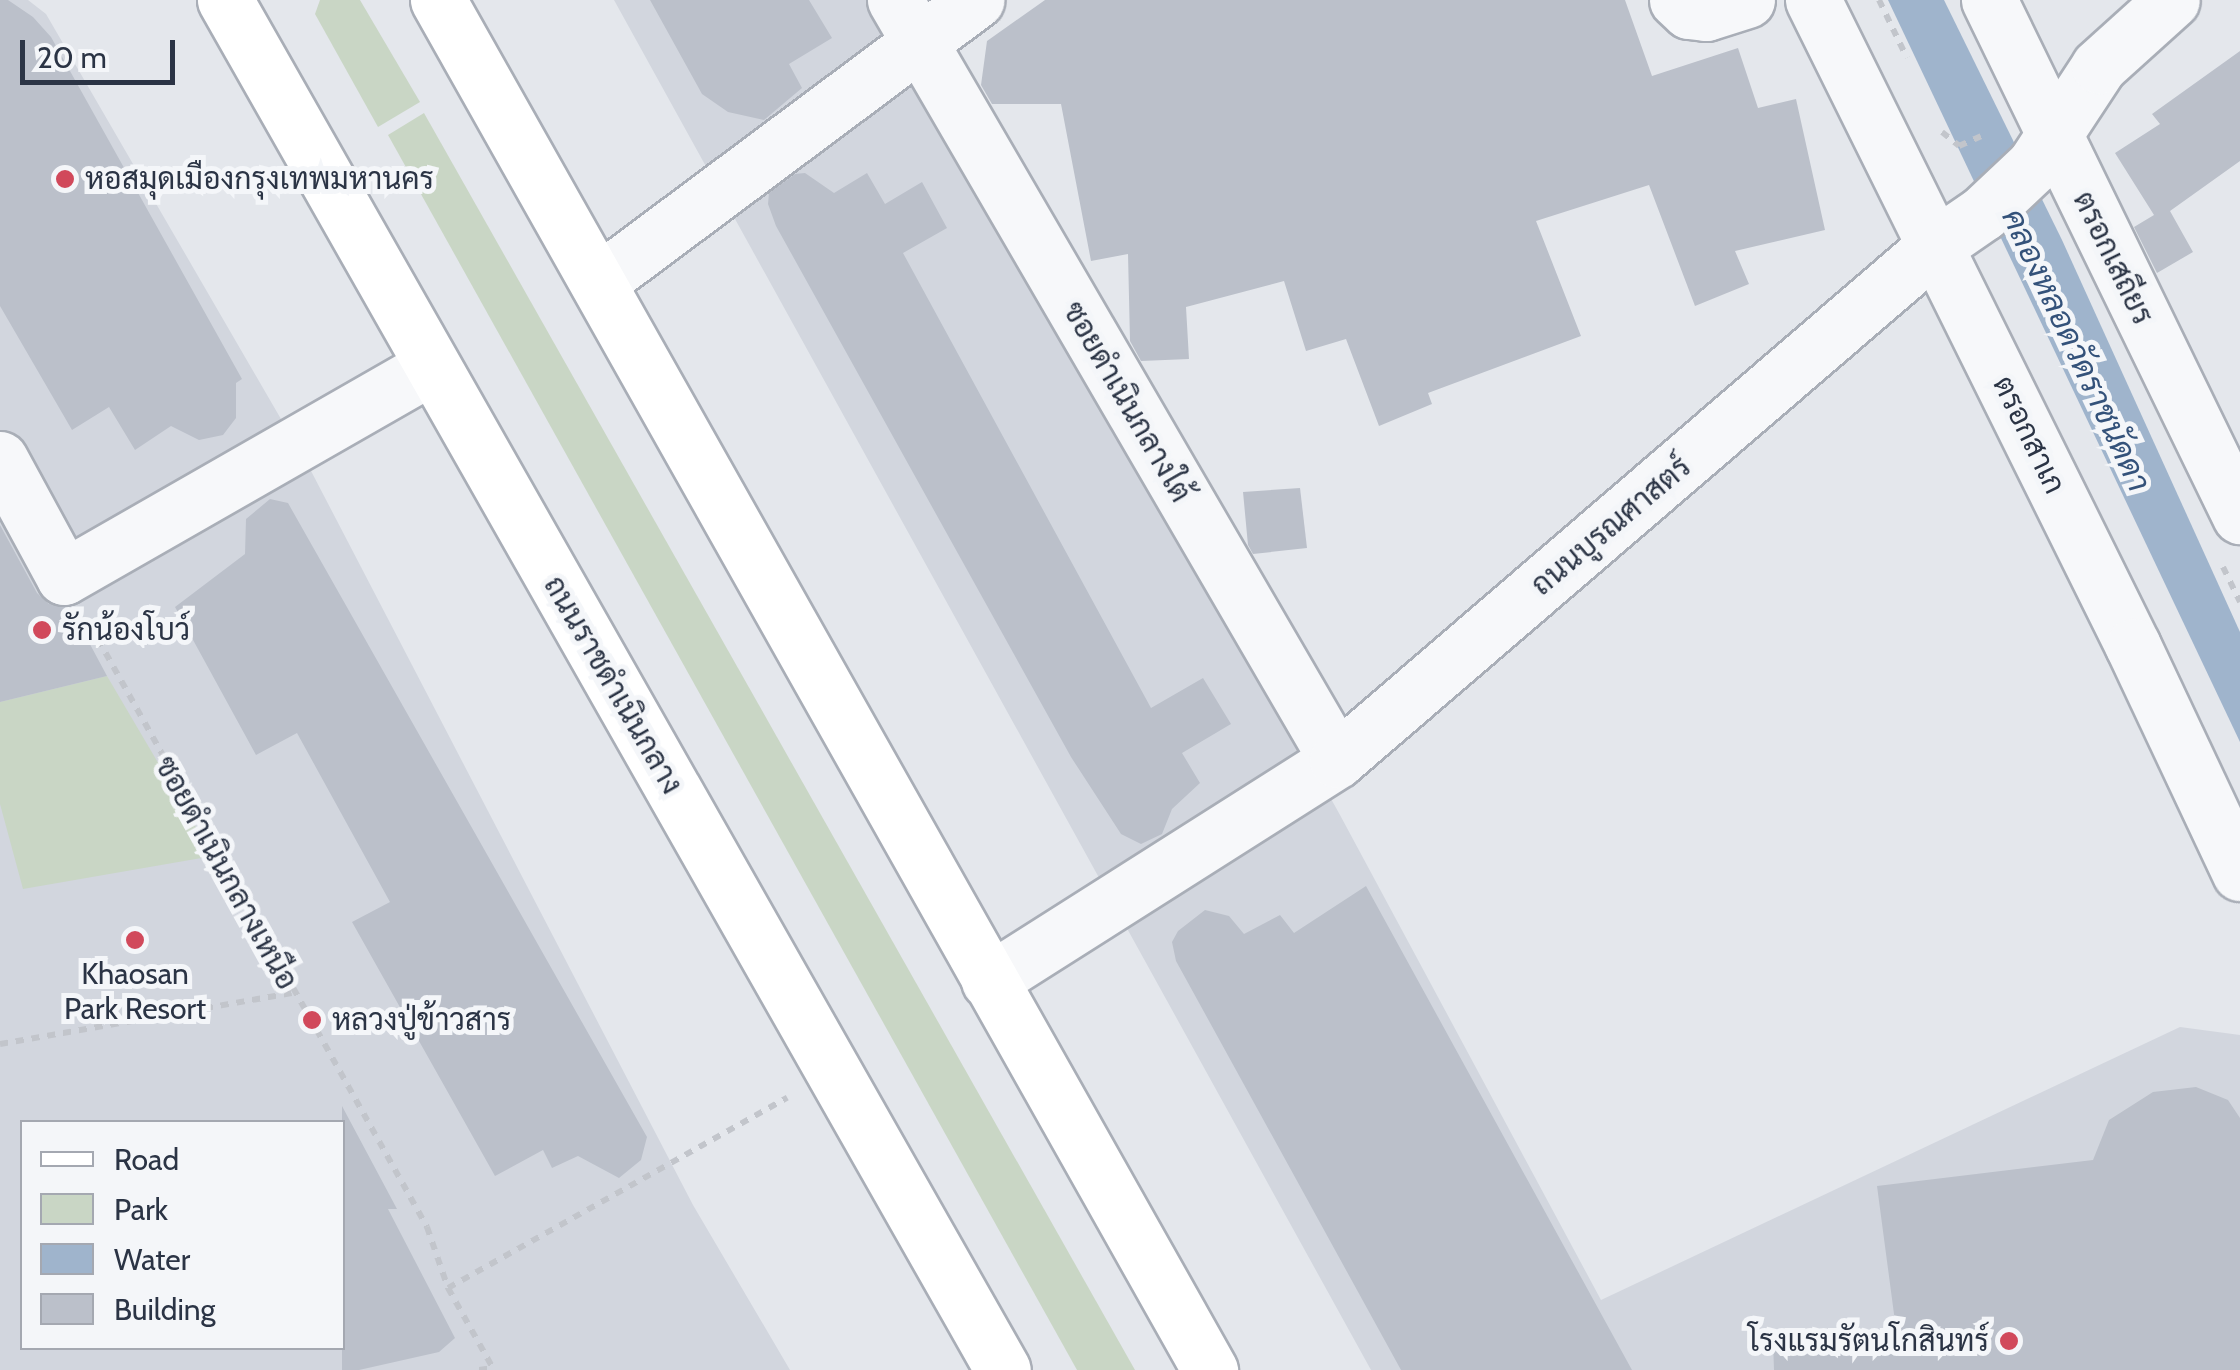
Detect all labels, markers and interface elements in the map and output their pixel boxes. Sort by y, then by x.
scale bar [25,20,180,82]
text: 20 m [37,39,107,76]
place label: หอสมุดเมืองกรุงเทพมหานคร [85,161,434,197]
marker: หอสมุดเมืองกรุงเทพมหานคร [54,168,76,190]
street label: ตรอกเสถียร [2065,186,2161,330]
water label: คลองหลอดวัดราชนัดดา [1994,203,2158,497]
street label: ซอยดำเนินกลางใต้ [1055,295,1199,509]
street label: ตรอกสาเก [1985,370,2073,500]
street label: ถนนบูรณศาสตร์ [1524,449,1698,603]
street label: ถนนราชดำเนินกลาง [536,570,690,800]
place label: รักน้องโบว์ [62,612,190,648]
marker: รักน้องโบว์ [31,619,53,641]
street label: ซอยดำเนินกลางเหนือ [147,750,305,996]
marker: Khaosan Park Resort [124,929,146,951]
place label: Khaosan Park Resort [64,956,206,1026]
place label: หลวงปู่ข้าวสาร [332,1002,511,1038]
marker: หลวงปู่ข้าวสาร [301,1009,323,1031]
legend [20,1120,345,1350]
text: Road [114,1141,179,1178]
text: Park [114,1191,168,1228]
text: Water [114,1241,190,1278]
text: Building [114,1291,216,1328]
place label: โรงแรมรัตนโกสินทร์ [1748,1323,1989,1359]
marker: โรงแรมรัตนโกสินทร์ [1998,1330,2020,1352]

